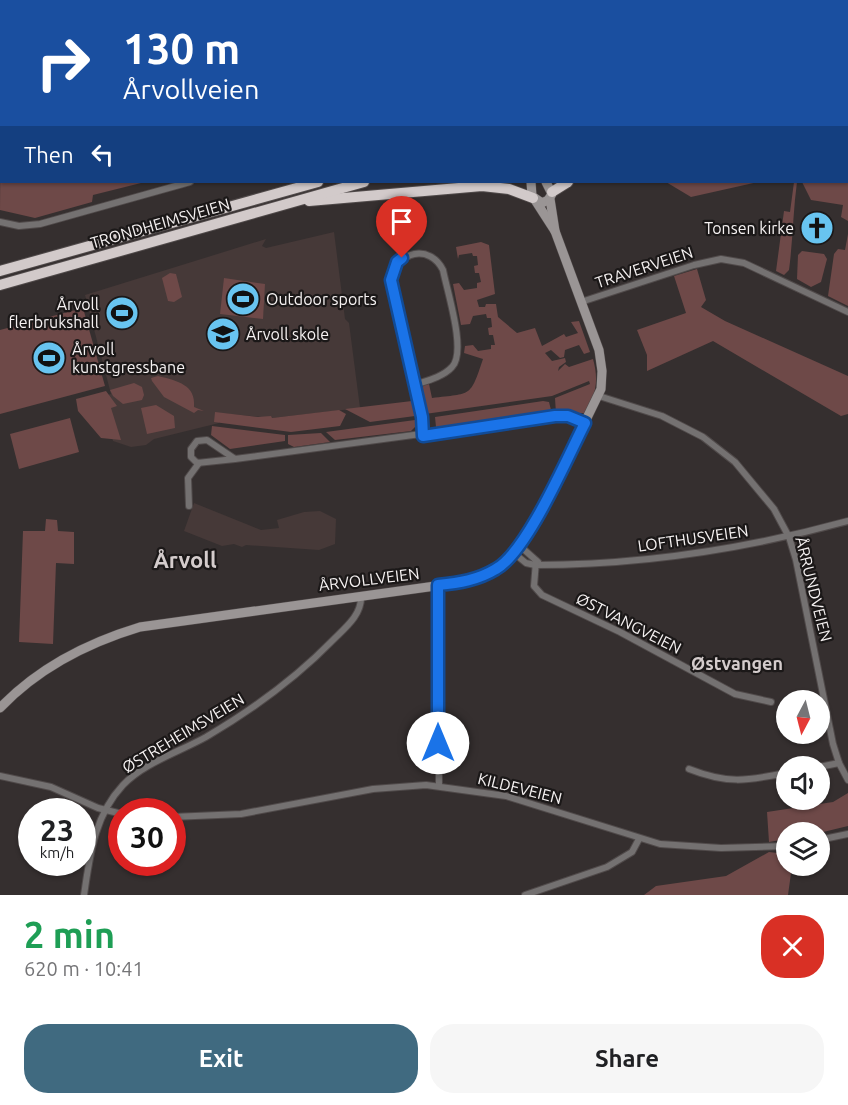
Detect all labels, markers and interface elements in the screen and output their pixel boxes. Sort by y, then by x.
icon: right [24,24,102,102]
text: 130 m [123,25,240,72]
text: Årvollveien [123,74,259,104]
icon: left [86,138,119,171]
text: Then [24,142,74,167]
street label: TRONDHEIMSVEIEN [88,194,232,252]
pin [376,196,427,258]
icon: arrive [385,205,418,238]
church icon: Tonsen kirke [799,210,835,246]
place label: Tonsen kirke [704,219,794,237]
street label: TRAVERVEIEN [593,243,695,291]
sports icon: Outdoor sports [225,281,261,317]
place label: Outdoor sports [266,290,377,308]
place label: Årvoll flerbrukshall [8,295,99,331]
sports icon: Årvoll flerbrukshall [104,295,140,331]
school or university icon: Årvoll skole [205,316,241,352]
place label: Årvoll skole [246,325,329,343]
sports icon: Årvoll kunstgressbane [31,340,67,376]
place label: Årvoll kunstgressbane [72,340,185,376]
street label: LOFTHUSVEIEN [636,521,750,555]
street label: ÅRRUNDVEIEN [792,535,836,643]
district label: Årvoll [153,547,217,572]
street label: ÅRVOLLVEIEN [318,564,420,594]
street label: ØSTVANGVEIEN [573,589,685,657]
district label: Østvangen [691,653,783,673]
street label: ØSTREHEIMSVEIEN [119,690,247,776]
north arrow [776,690,830,744]
map controls [776,690,830,876]
position arrow [406,711,470,775]
button: sound [776,756,830,810]
street label: KILDEVEIEN [476,769,564,807]
speed limit sign: 30 [108,798,186,876]
text: 23 [40,813,74,847]
button: layers [776,822,830,876]
text: km/h [40,844,74,861]
text: 2 min [24,914,115,955]
button: close [761,915,824,978]
text: 620 m · 10:41 [24,957,144,980]
button: Exit [24,1024,418,1093]
button: Share [430,1024,824,1093]

